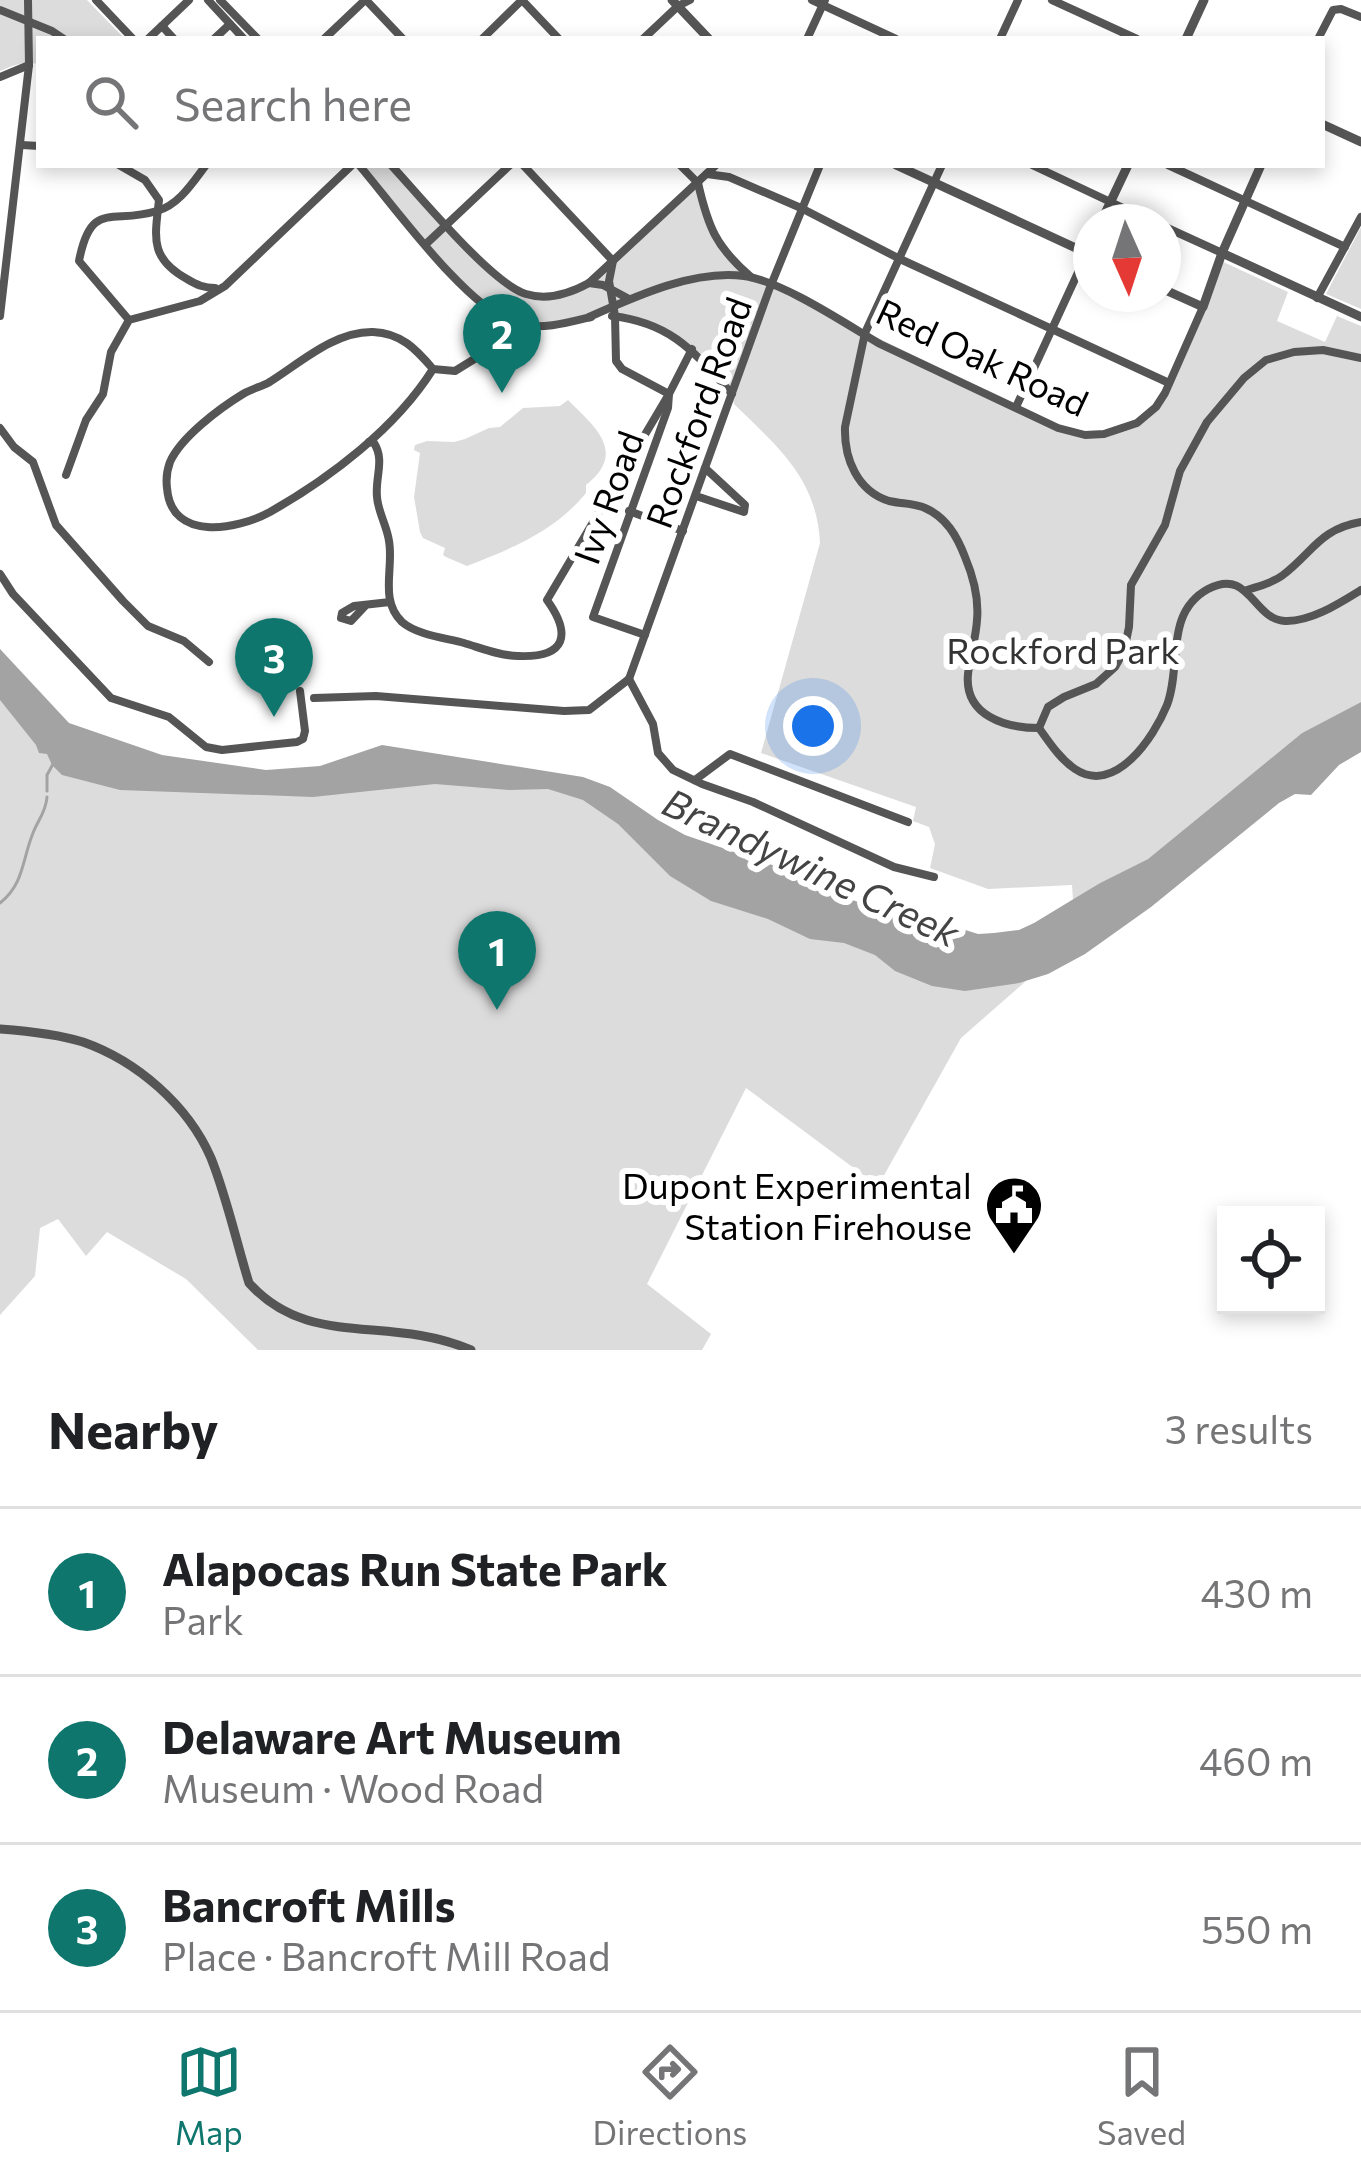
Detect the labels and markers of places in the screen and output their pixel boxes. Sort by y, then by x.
pin: 2 [463,294,541,393]
pin: 3 [235,618,313,717]
pin: 1 [458,911,536,1010]
place label: Dupont Experimental Station Firehouse [622,1162,972,1247]
public building icon: Dupont Experimental Station Firehouse [983,1174,1045,1256]

